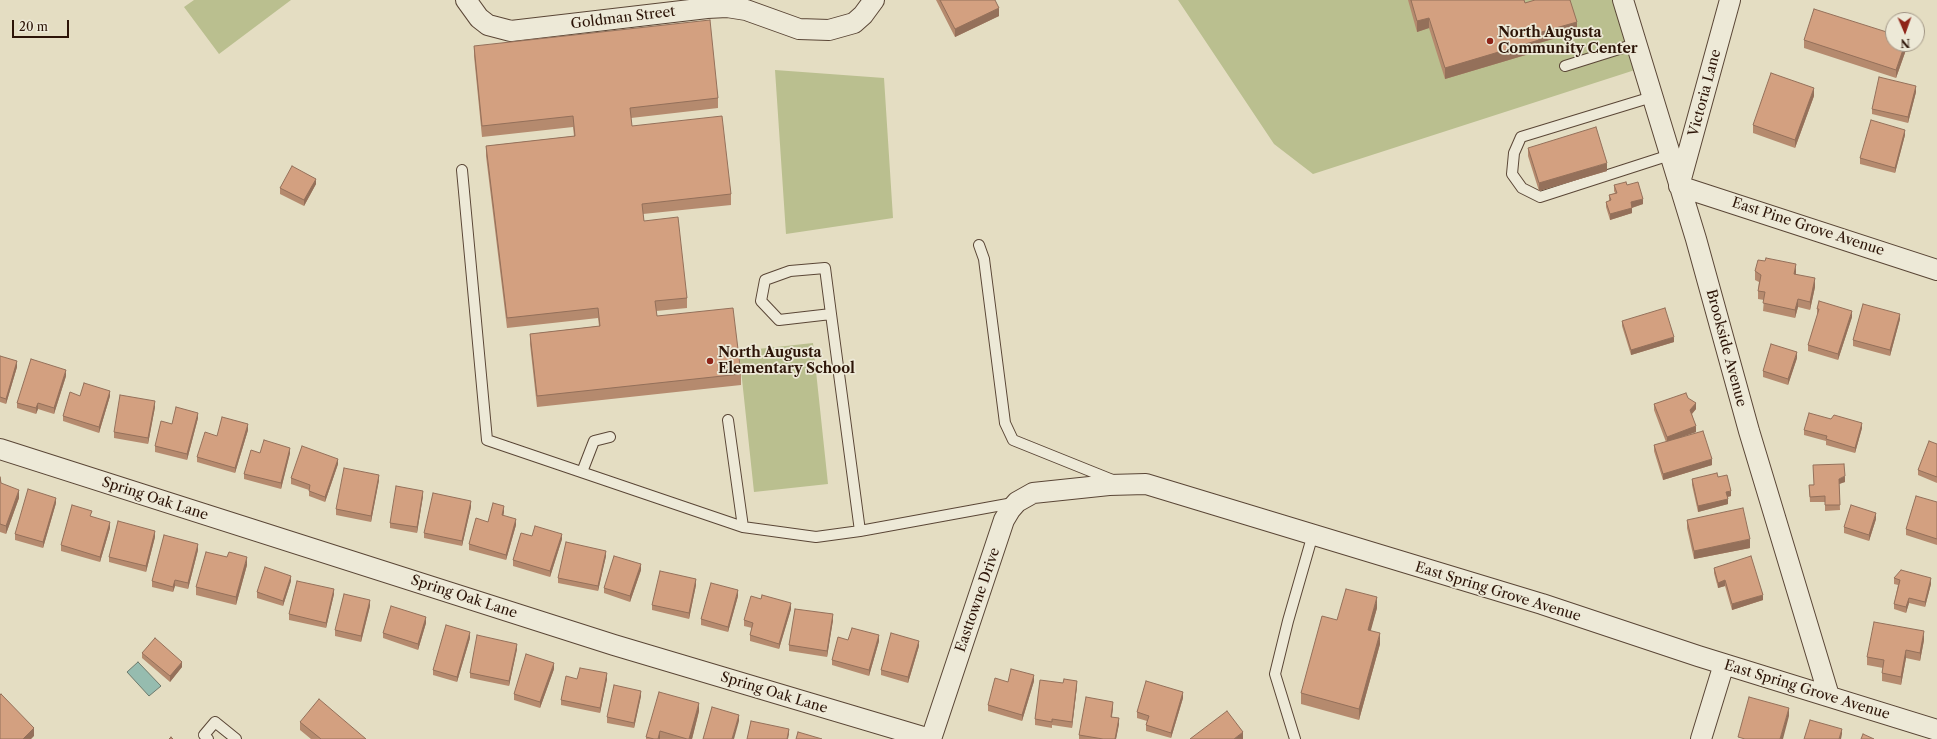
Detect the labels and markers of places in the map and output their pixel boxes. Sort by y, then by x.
place label: North Augusta Community Center [1498,25,1638,58]
marker: North Augusta Community Center [1485,36,1495,46]
place label: North Augusta Elementary School [718,345,855,378]
marker: North Augusta Elementary School [705,356,715,366]

